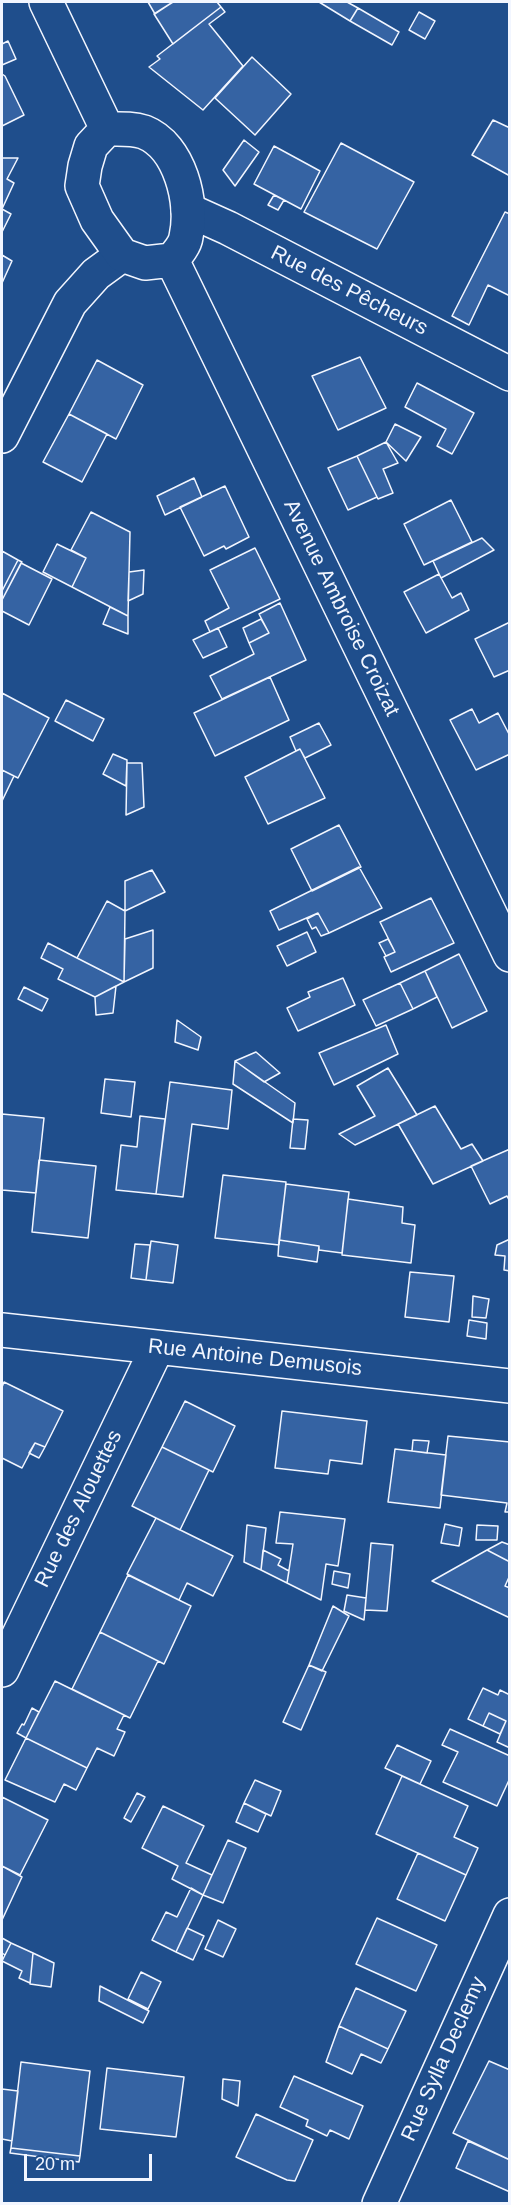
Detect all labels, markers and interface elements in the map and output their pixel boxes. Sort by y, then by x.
street label: Rue des Pêcheurs [266,241,432,341]
street label: Avenue Ambroise Croizat [278,496,404,720]
street label: Rue Antoine Demusois [147,1334,363,1382]
street label: Rue des Alouettes [30,1426,128,1592]
street label: Rue Sylla Declemy [396,1973,492,2145]
scale bar [27,2142,154,2180]
text: 20 m [35,2154,75,2174]

